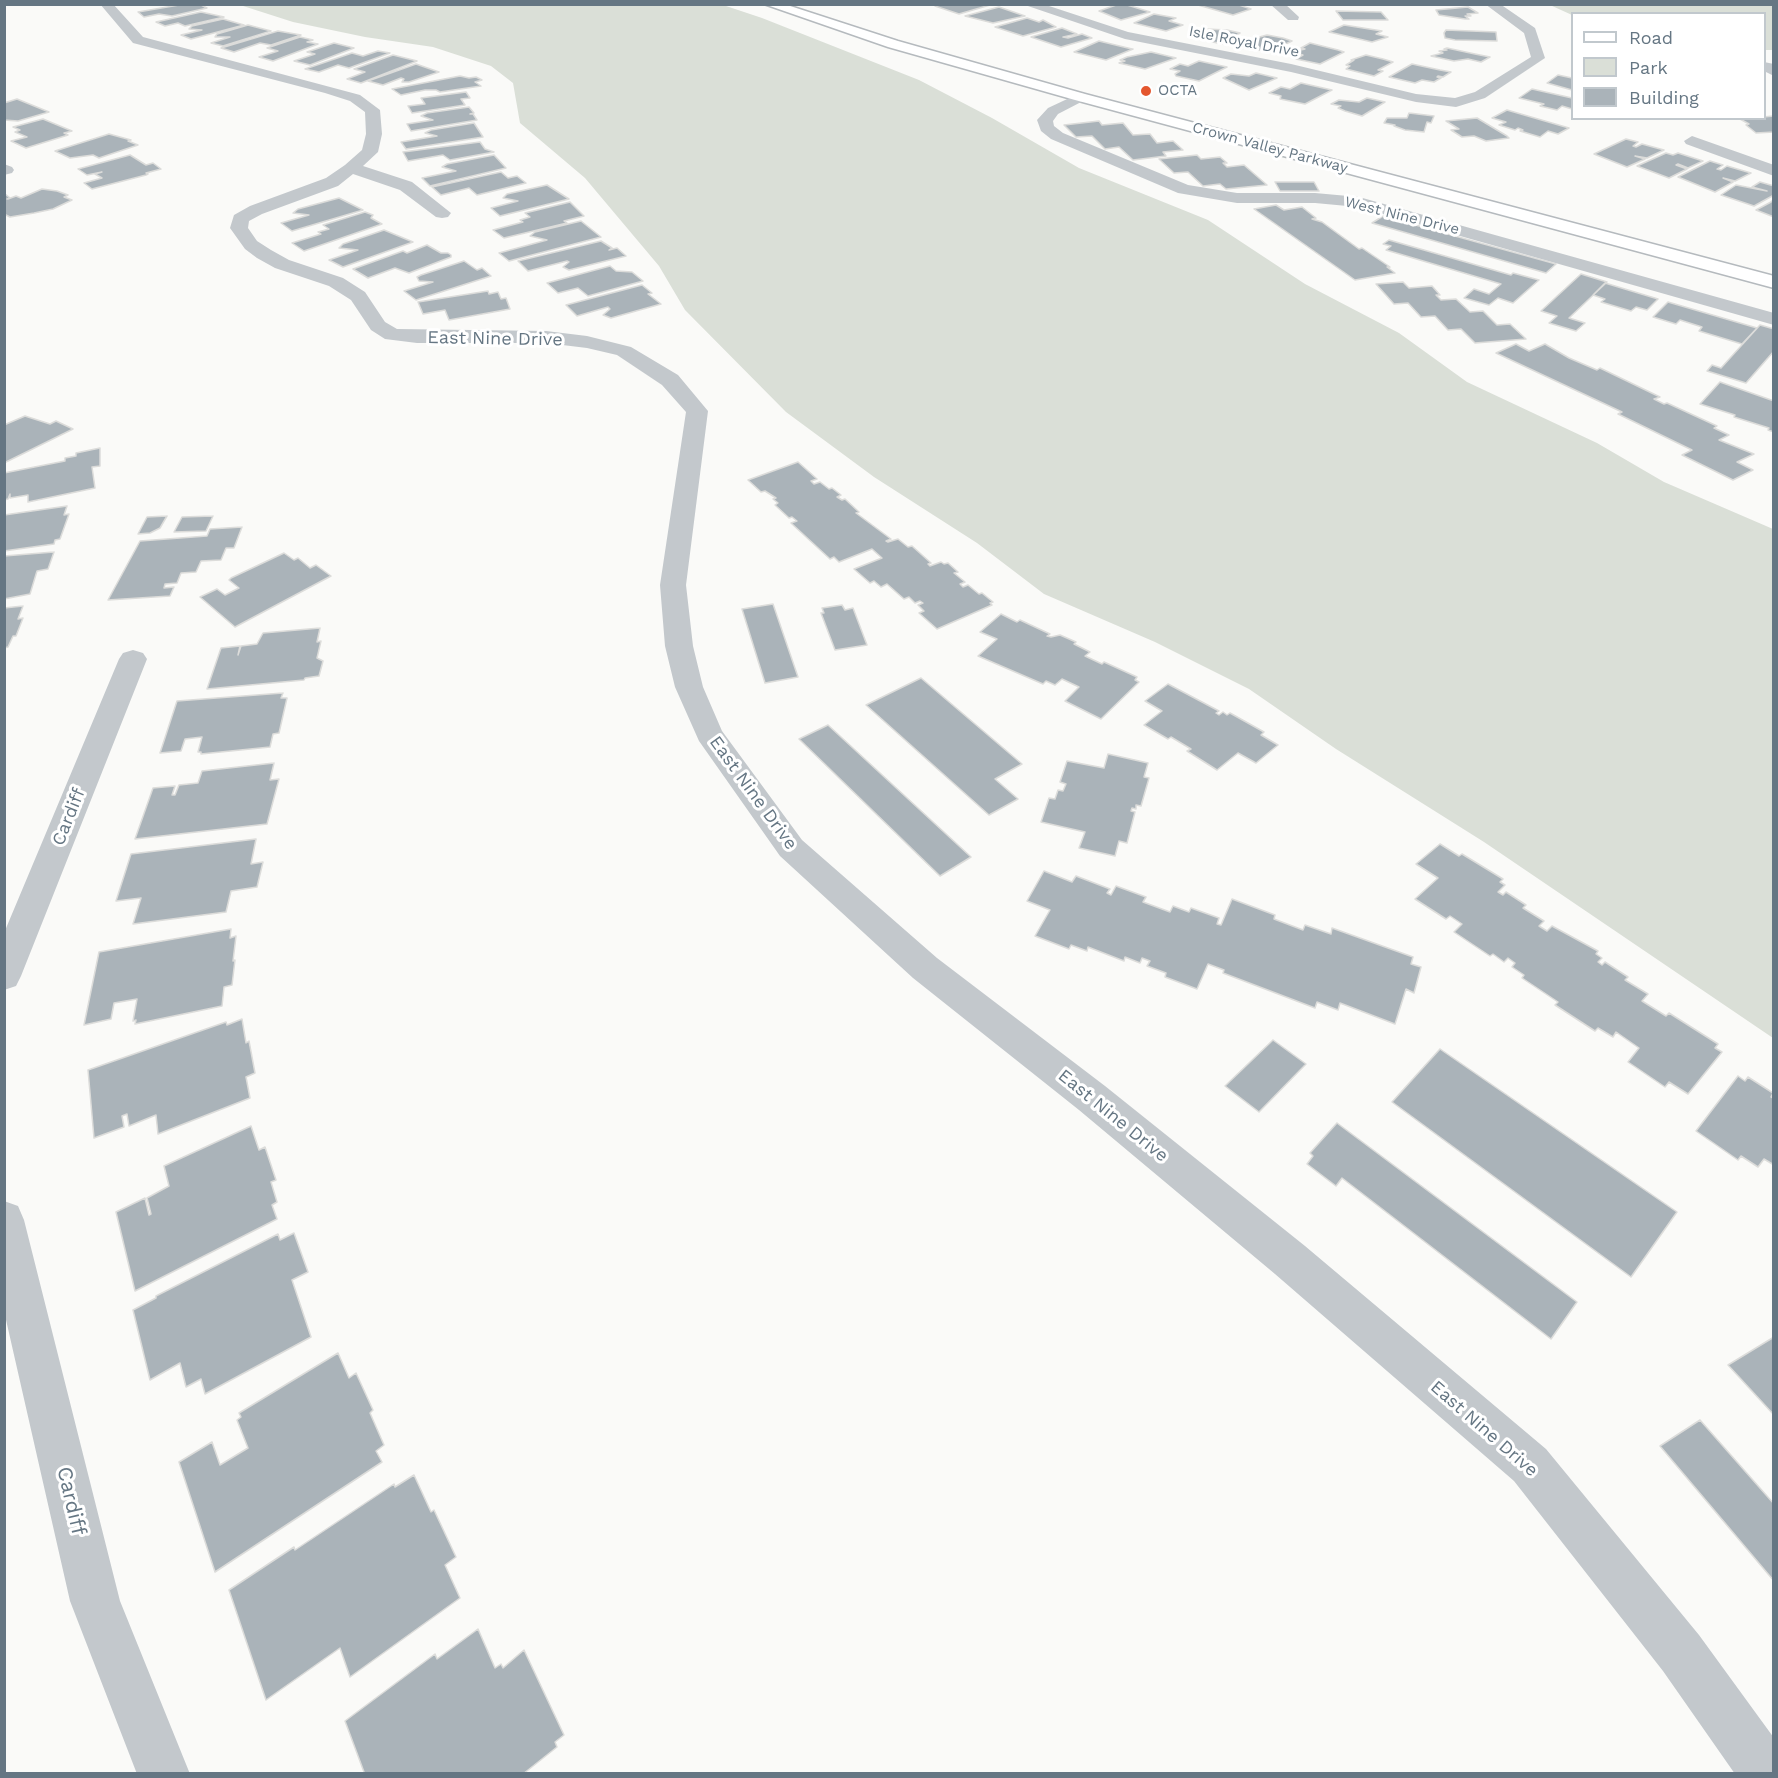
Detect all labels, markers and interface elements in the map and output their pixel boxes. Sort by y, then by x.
legend [1571,12,1766,120]
street label: Isle Royal Drive [1187,22,1301,62]
text: Road [1629,27,1673,48]
text: Park [1629,57,1668,78]
place label: OCTA [1158,82,1197,100]
marker: OCTA [1139,84,1153,98]
text: Building [1629,87,1699,108]
street label: Crown Valley Parkway [1190,119,1350,177]
street label: West Nine Drive [1343,193,1461,239]
street label: East Nine Drive [427,327,563,351]
street label: East Nine Drive [705,732,801,854]
street label: Cardiff [48,785,90,849]
street label: East Nine Drive [1054,1065,1172,1167]
street label: East Nine Drive [1426,1376,1542,1482]
street label: Cardiff [51,1464,91,1538]

